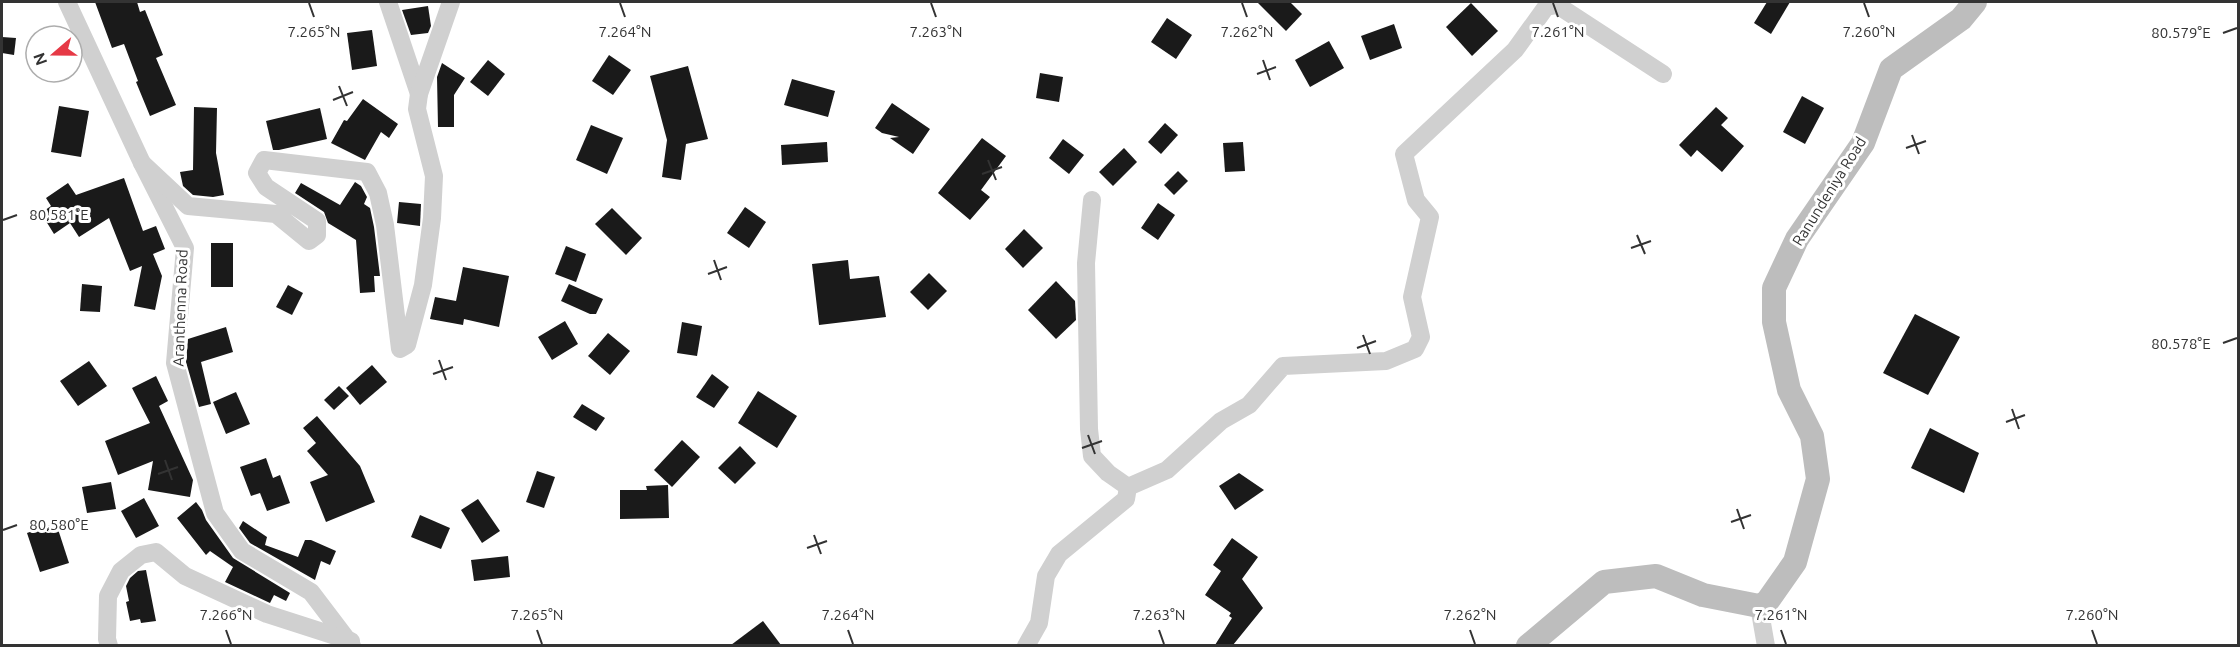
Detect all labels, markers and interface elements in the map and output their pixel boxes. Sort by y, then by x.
text: 7.265°N [287,23,341,40]
text: 7.264°N [598,23,652,40]
text: 7.263°N [909,23,963,40]
text: 7.262°N [1220,23,1274,40]
text: 7.261°N [1531,23,1585,40]
text: 7.260°N [1842,23,1896,40]
north arrow [24,24,84,84]
text: 80.579°E [2151,24,2211,41]
text: N [29,50,50,68]
street label: Ranundeniya Road [1789,134,1869,248]
text: 80.581°E [29,206,89,223]
street label: Aranthenna Road [169,249,191,367]
text: 80.578°E [2151,335,2211,352]
text: 80.580°E [29,516,89,533]
text: 7.266°N [199,606,253,623]
text: 7.265°N [510,606,564,623]
text: 7.264°N [821,606,875,623]
text: 7.263°N [1132,606,1186,623]
text: 7.262°N [1443,606,1497,623]
text: 7.261°N [1754,606,1808,623]
text: 7.260°N [2065,606,2119,623]

